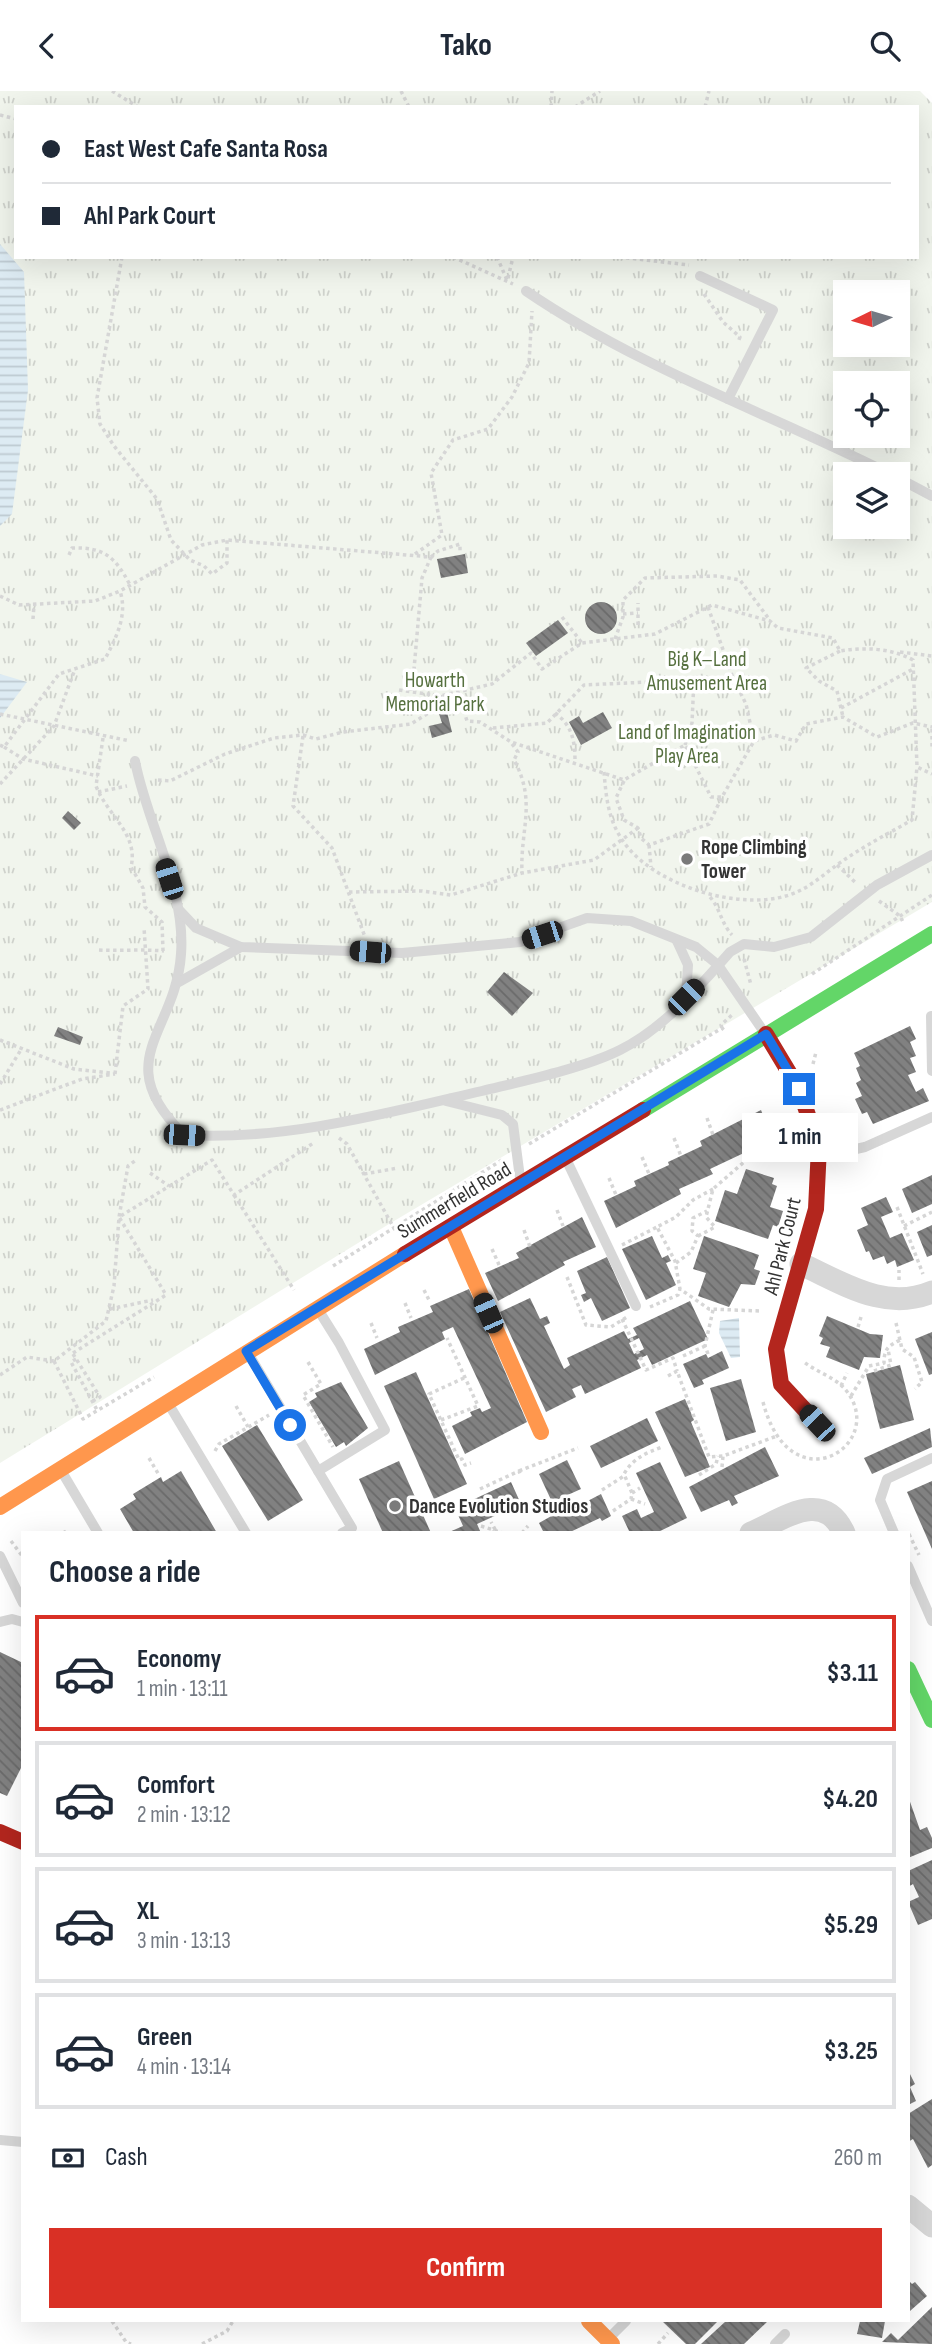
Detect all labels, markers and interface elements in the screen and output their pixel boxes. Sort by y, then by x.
text: Tako [440,26,492,65]
icon: back [28,27,66,65]
icon: search [866,27,904,65]
text: East West Cafe Santa Rosa [84,134,328,165]
text: Ahl Park Court [84,201,216,232]
north arrow [833,280,910,357]
map controls [833,280,910,539]
button: locate [833,371,910,448]
button: layers [833,462,910,539]
park label: Big K–Land Amusement Area [646,647,767,696]
park label: Howarth Memorial Park [385,668,485,717]
park label: Land of Imagination Play Area [618,720,756,769]
place label: Rope Climbing Tower [701,835,807,884]
marker: Rope Climbing Tower [679,851,695,867]
car [153,856,186,902]
car [519,919,566,951]
car [349,940,392,964]
car [664,975,709,1019]
route end [783,1073,815,1105]
callout: 1 min [741,1114,857,1163]
car [163,1123,206,1147]
text: 1 min [779,1123,821,1151]
street label: Summerfield Road [393,1157,516,1244]
street label: Ahl Park Court [758,1195,807,1299]
car [470,1290,507,1336]
car [795,1400,840,1446]
route start [274,1409,306,1441]
place label: Dance Evolution Studios [409,1494,588,1519]
marker: Dance Evolution Studios [387,1498,403,1514]
text: Choose a ride [49,1553,201,1592]
icon: car [53,1642,116,1705]
text: Economy [137,1644,221,1675]
text: $3.11 [827,1658,878,1689]
text: 1 min · 13:11 [137,1675,228,1703]
icon: car [53,1768,116,1831]
text: Comfort [137,1770,215,1801]
text: $4.20 [822,1784,878,1815]
text: 2 min · 13:12 [137,1801,231,1829]
icon: car [53,1894,116,1957]
text: XL [137,1896,159,1927]
text: $5.29 [823,1910,878,1941]
text: 3 min · 13:13 [137,1927,231,1955]
icon: car [53,2020,116,2083]
text: Green [137,2022,192,2053]
text: $3.25 [824,2036,878,2067]
text: 4 min · 13:14 [137,2053,231,2081]
icon: cash [49,2139,87,2177]
text: Cash [105,2142,148,2173]
text: 260 m [834,2144,882,2172]
button: Confirm [49,2228,882,2308]

